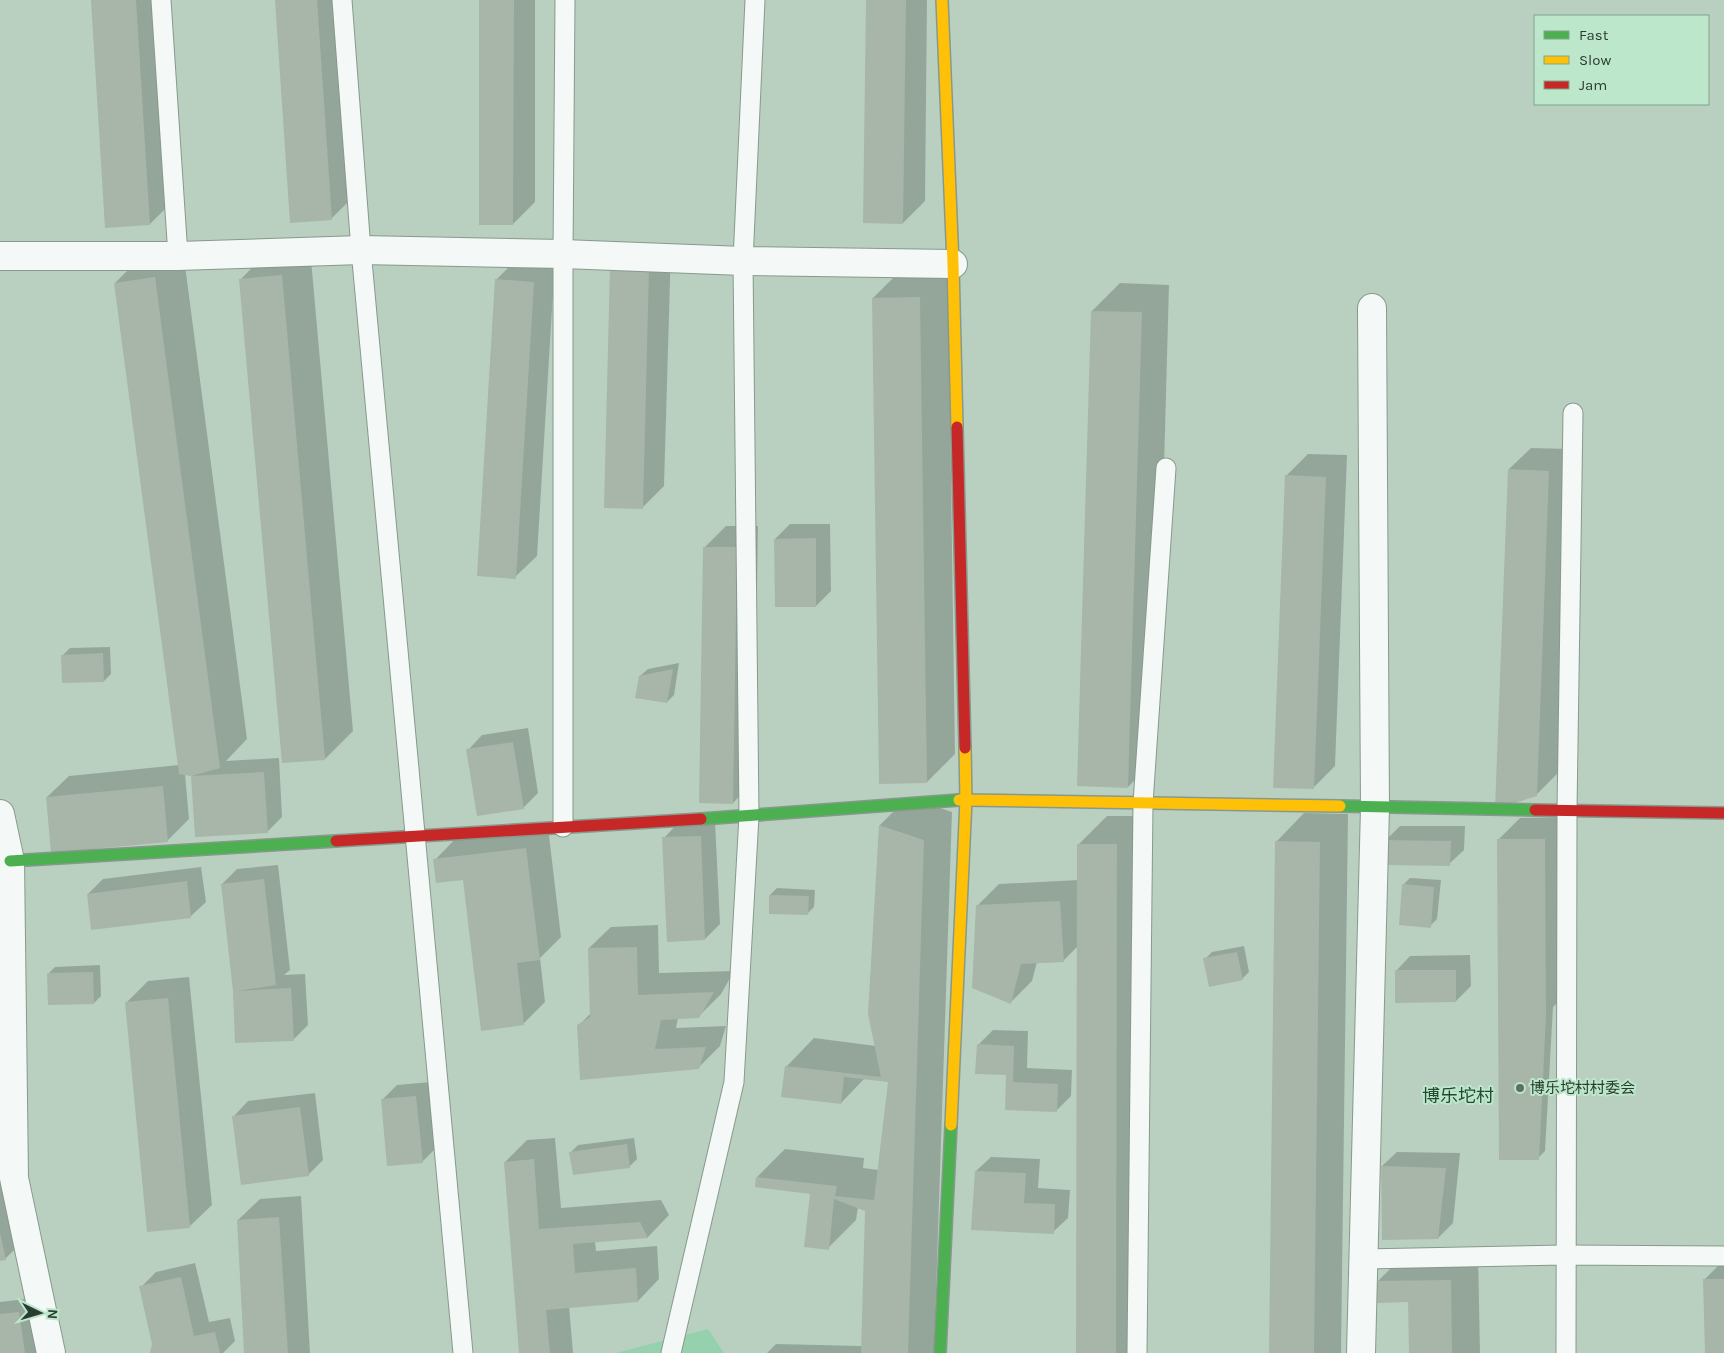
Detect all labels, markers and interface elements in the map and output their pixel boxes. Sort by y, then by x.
legend [1534,15,1709,105]
text: Fast [1579,26,1609,44]
text: Slow [1579,51,1611,69]
text: Jam [1579,76,1607,94]
place label: 博乐坨村村委会 [1530,1079,1635,1097]
marker: 博乐坨村村委会 [1514,1082,1526,1094]
district label: 博乐坨村 [1422,1085,1494,1107]
north arrow [15,1288,65,1338]
text: N [44,1308,61,1320]

